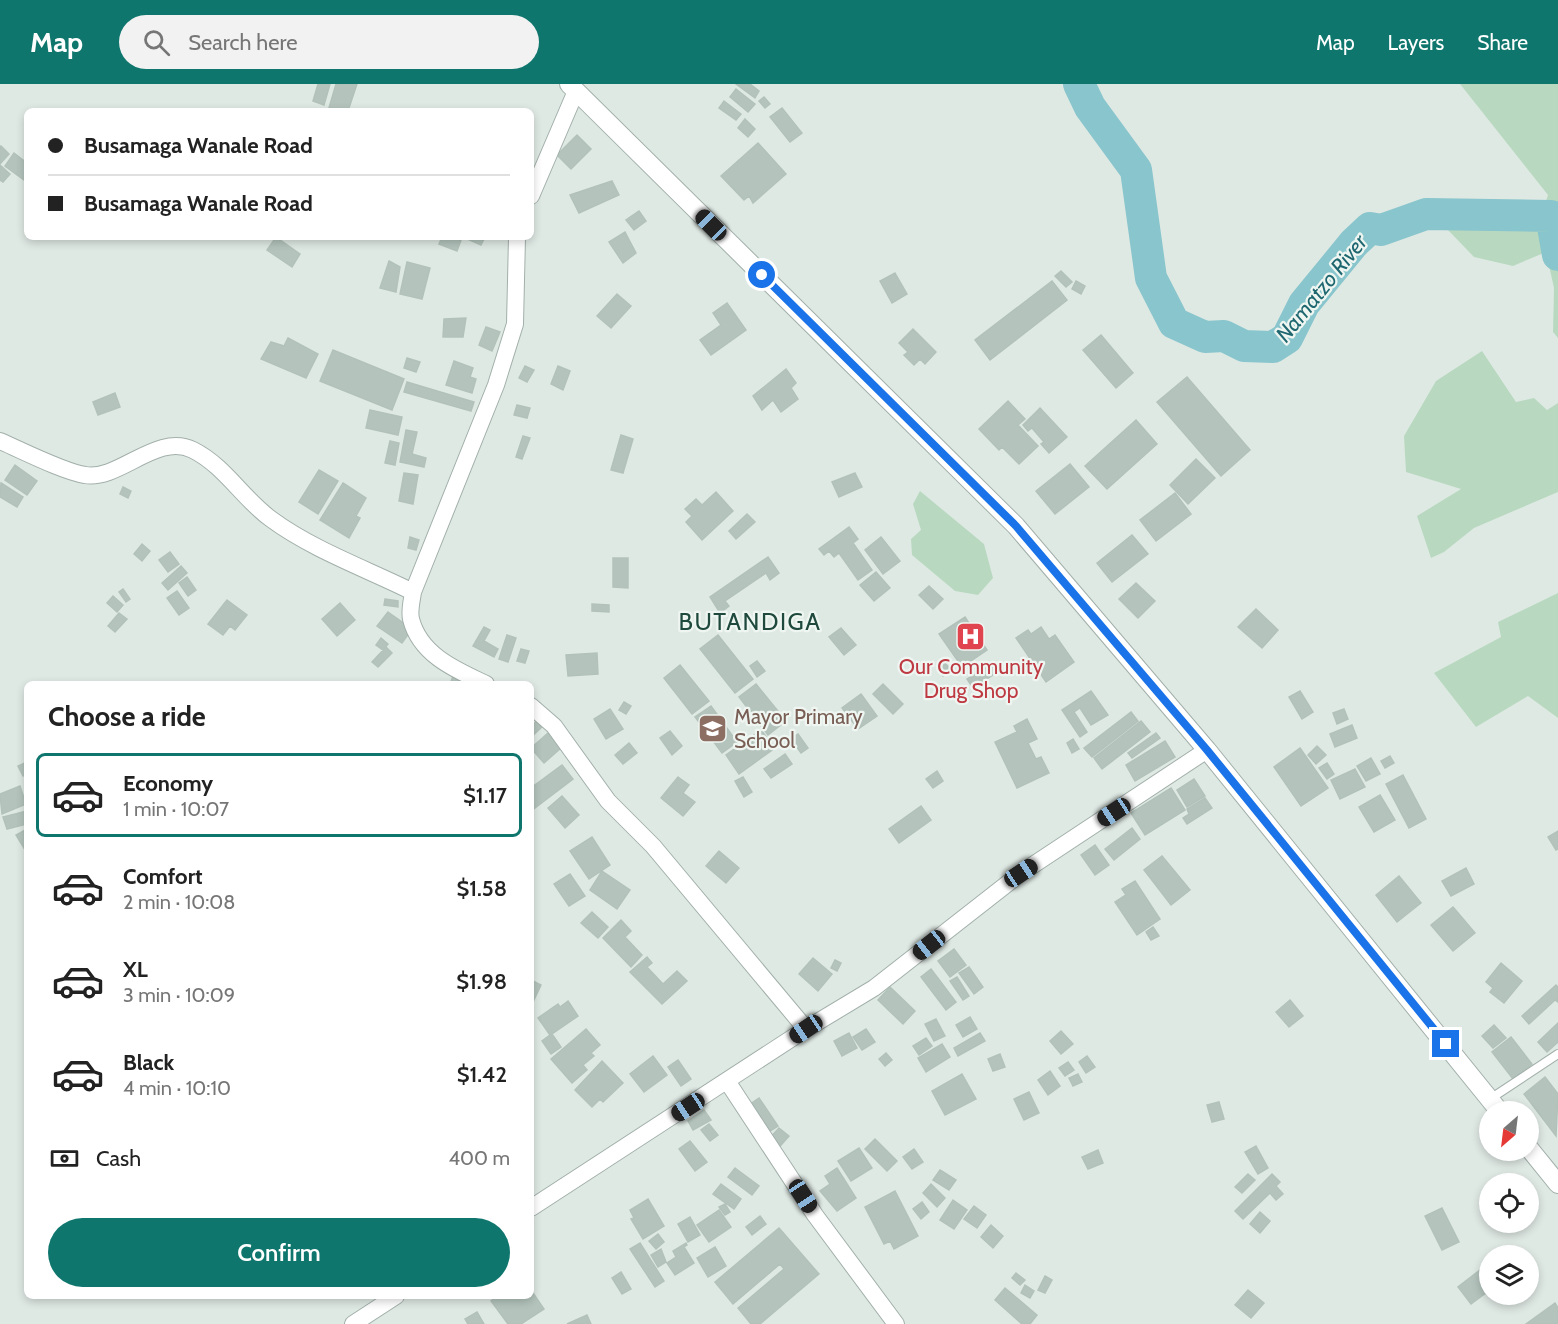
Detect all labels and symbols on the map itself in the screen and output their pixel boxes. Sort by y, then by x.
car [692,206,730,244]
water label: Namatzo River [1270,228,1374,348]
route start [748,261,775,288]
district label: BUTANDIGA [679,607,821,636]
hospital icon: Our Community Drug Shop [955,620,987,652]
place label: Our Community Drug Shop [899,654,1044,703]
place label: Mayor Primary School [734,704,863,753]
school or university icon: Mayor Primary School [697,713,729,745]
car [1094,795,1134,829]
car [1001,856,1041,890]
car [909,927,949,963]
car [786,1011,826,1047]
route end [1432,1030,1459,1057]
car [668,1090,708,1124]
north arrow [1479,1101,1539,1161]
car [786,1176,820,1216]

